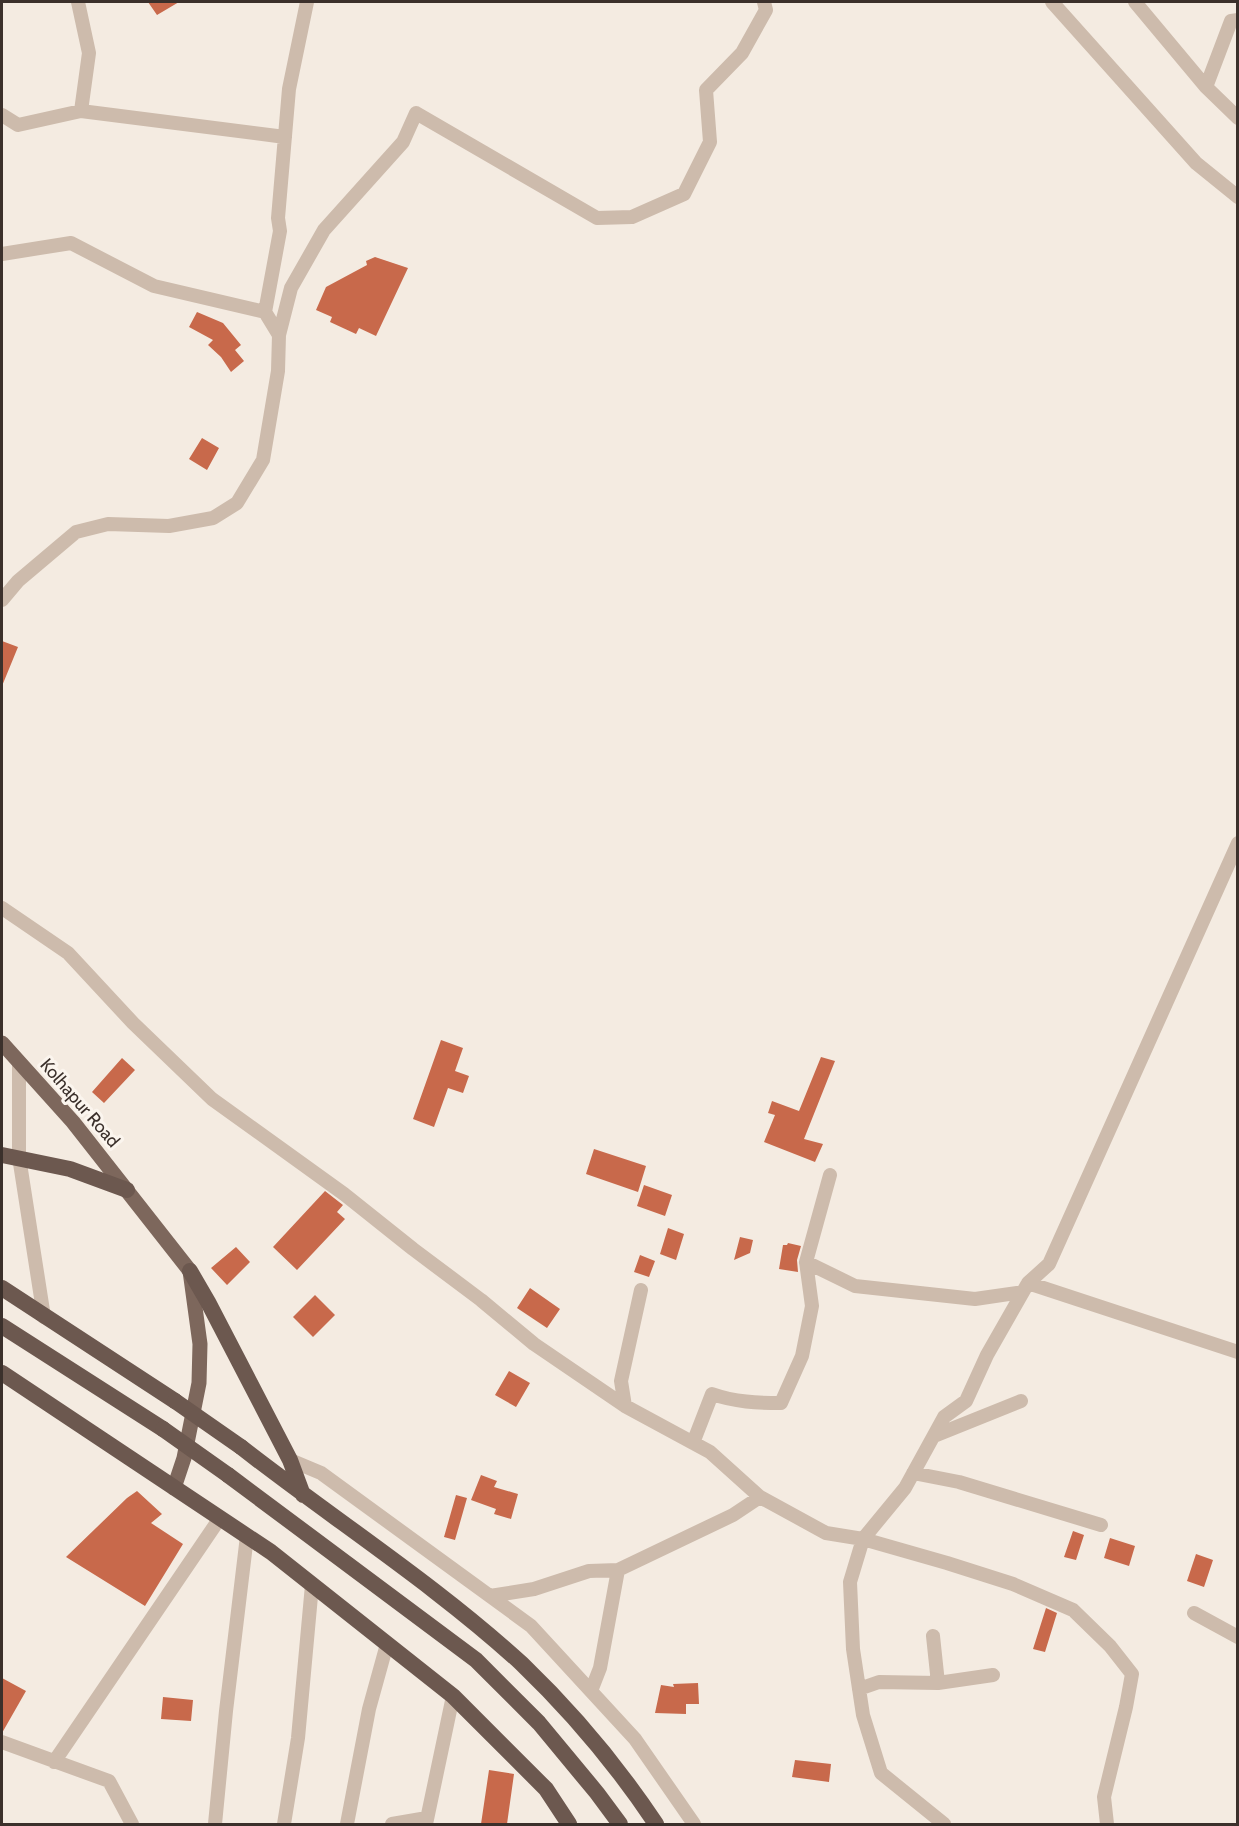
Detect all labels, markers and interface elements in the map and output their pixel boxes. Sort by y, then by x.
street label: Kolhapur Road [35,1054,125,1152]

